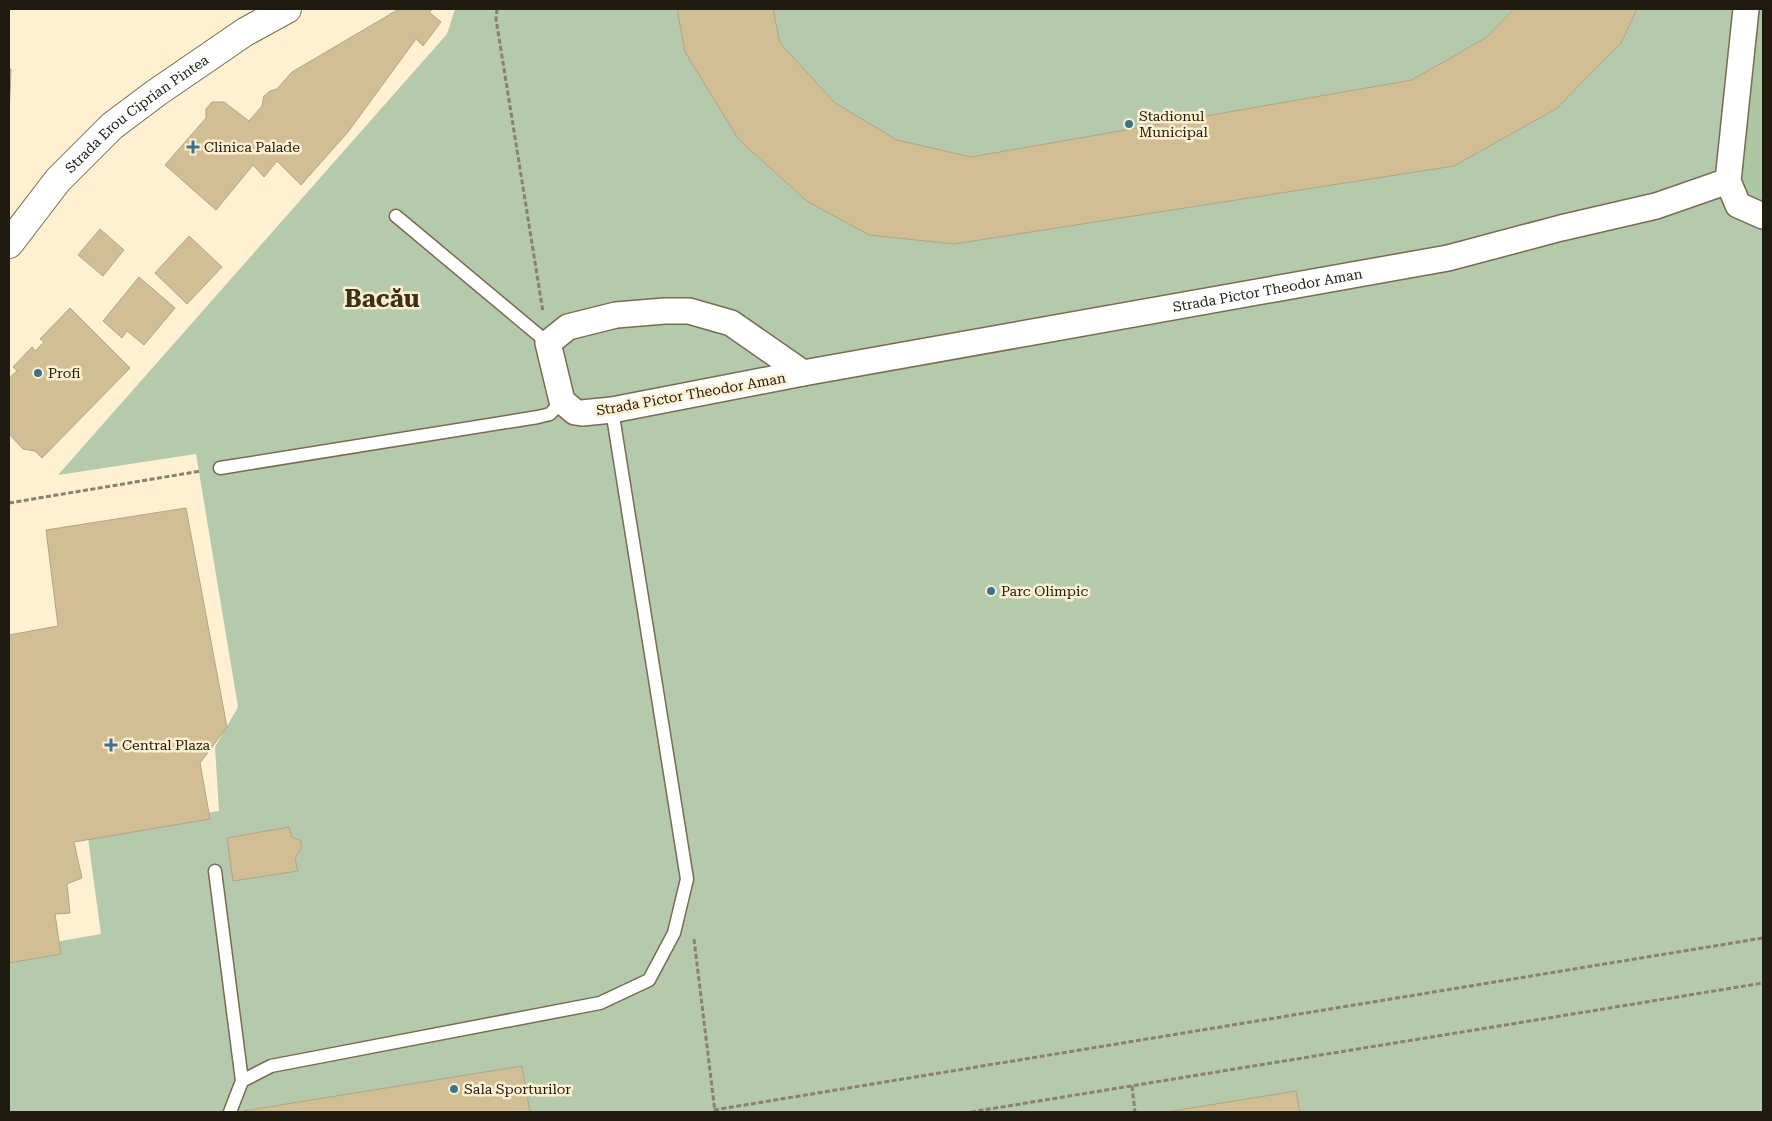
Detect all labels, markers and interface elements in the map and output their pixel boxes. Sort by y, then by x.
street label: Strada Erou Ciprian Pintea [62,51,212,176]
place label: Stadionul Municipal [1139,108,1208,140]
marker: Stadionul Municipal [1123,118,1135,130]
place label: Clinica Palade [204,139,300,155]
marker: Clinica Palade [186,140,200,154]
street label: Strada Pictor Theodor Aman [1172,265,1364,315]
district label: Bacău [345,285,420,313]
place label: Profi [48,365,81,381]
marker: Profi [32,367,44,379]
street label: Strada Pictor Theodor Aman [595,369,787,419]
place label: Parc Olimpic [1001,583,1088,599]
marker: Parc Olimpic [985,585,997,597]
place label: Central Plaza [122,737,211,753]
marker: Central Plaza [104,738,118,752]
place label: Sala Sporturilor [464,1081,571,1097]
marker: Sala Sporturilor [448,1083,460,1095]

